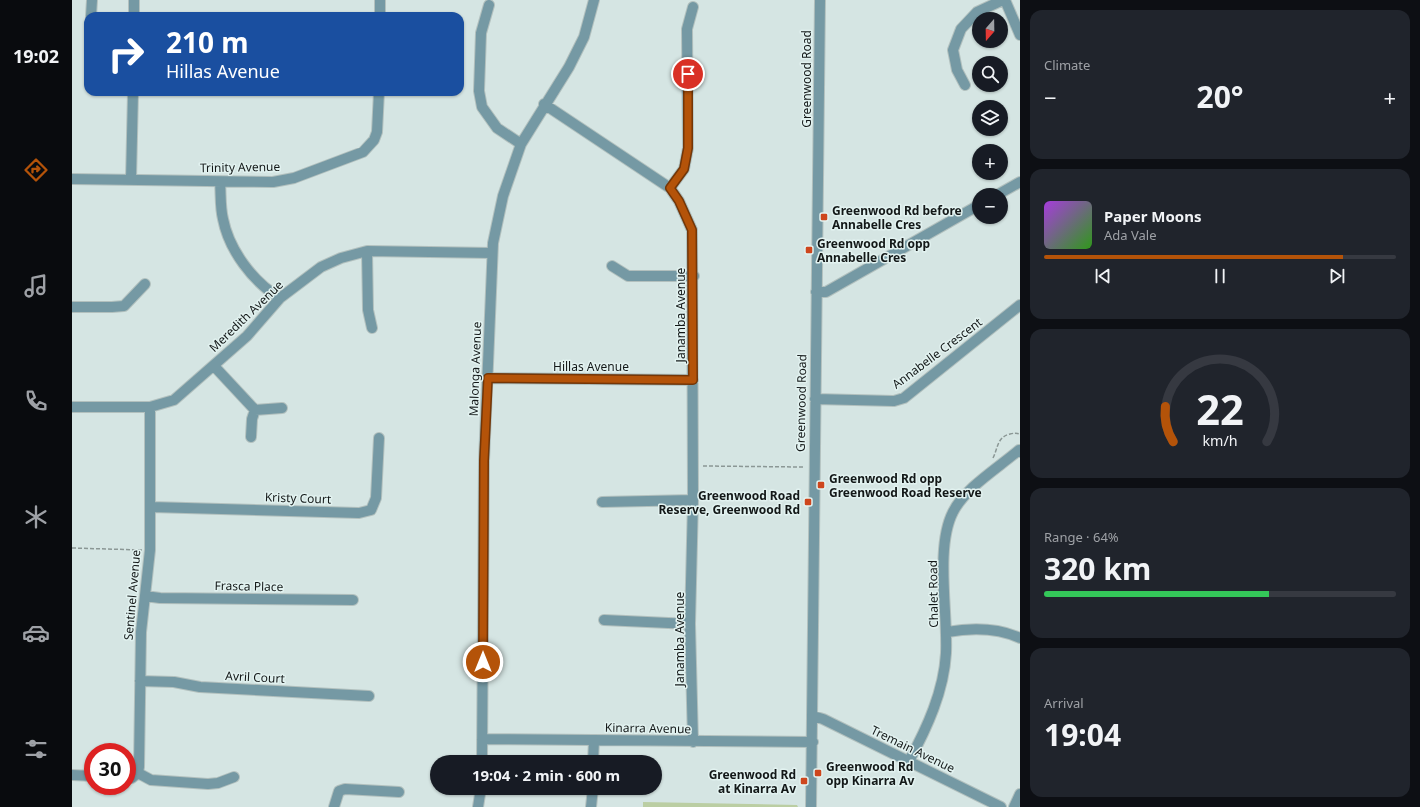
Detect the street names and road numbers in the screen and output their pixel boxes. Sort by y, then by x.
street label: Greenwood Road [798,30,815,128]
street label: Trinity Avenue [200,158,281,176]
street label: Janamba Avenue [672,267,689,363]
street label: Meredith Avenue [205,276,287,356]
street label: Annabelle Crescent [889,313,986,392]
street label: Malonga Avenue [465,321,485,417]
street label: Greenwood Road [792,354,810,452]
street label: Hillas Avenue [553,358,629,375]
street label: Kristy Court [265,488,332,508]
street label: Sentinel Avenue [120,549,144,641]
street label: Chalet Road [924,560,942,628]
street label: Frasca Place [215,577,284,595]
street label: Janamba Avenue [671,591,688,687]
street label: Avril Court [225,667,286,687]
street label: Kinarra Avenue [605,719,692,737]
street label: Tremain Avenue [868,721,958,777]

